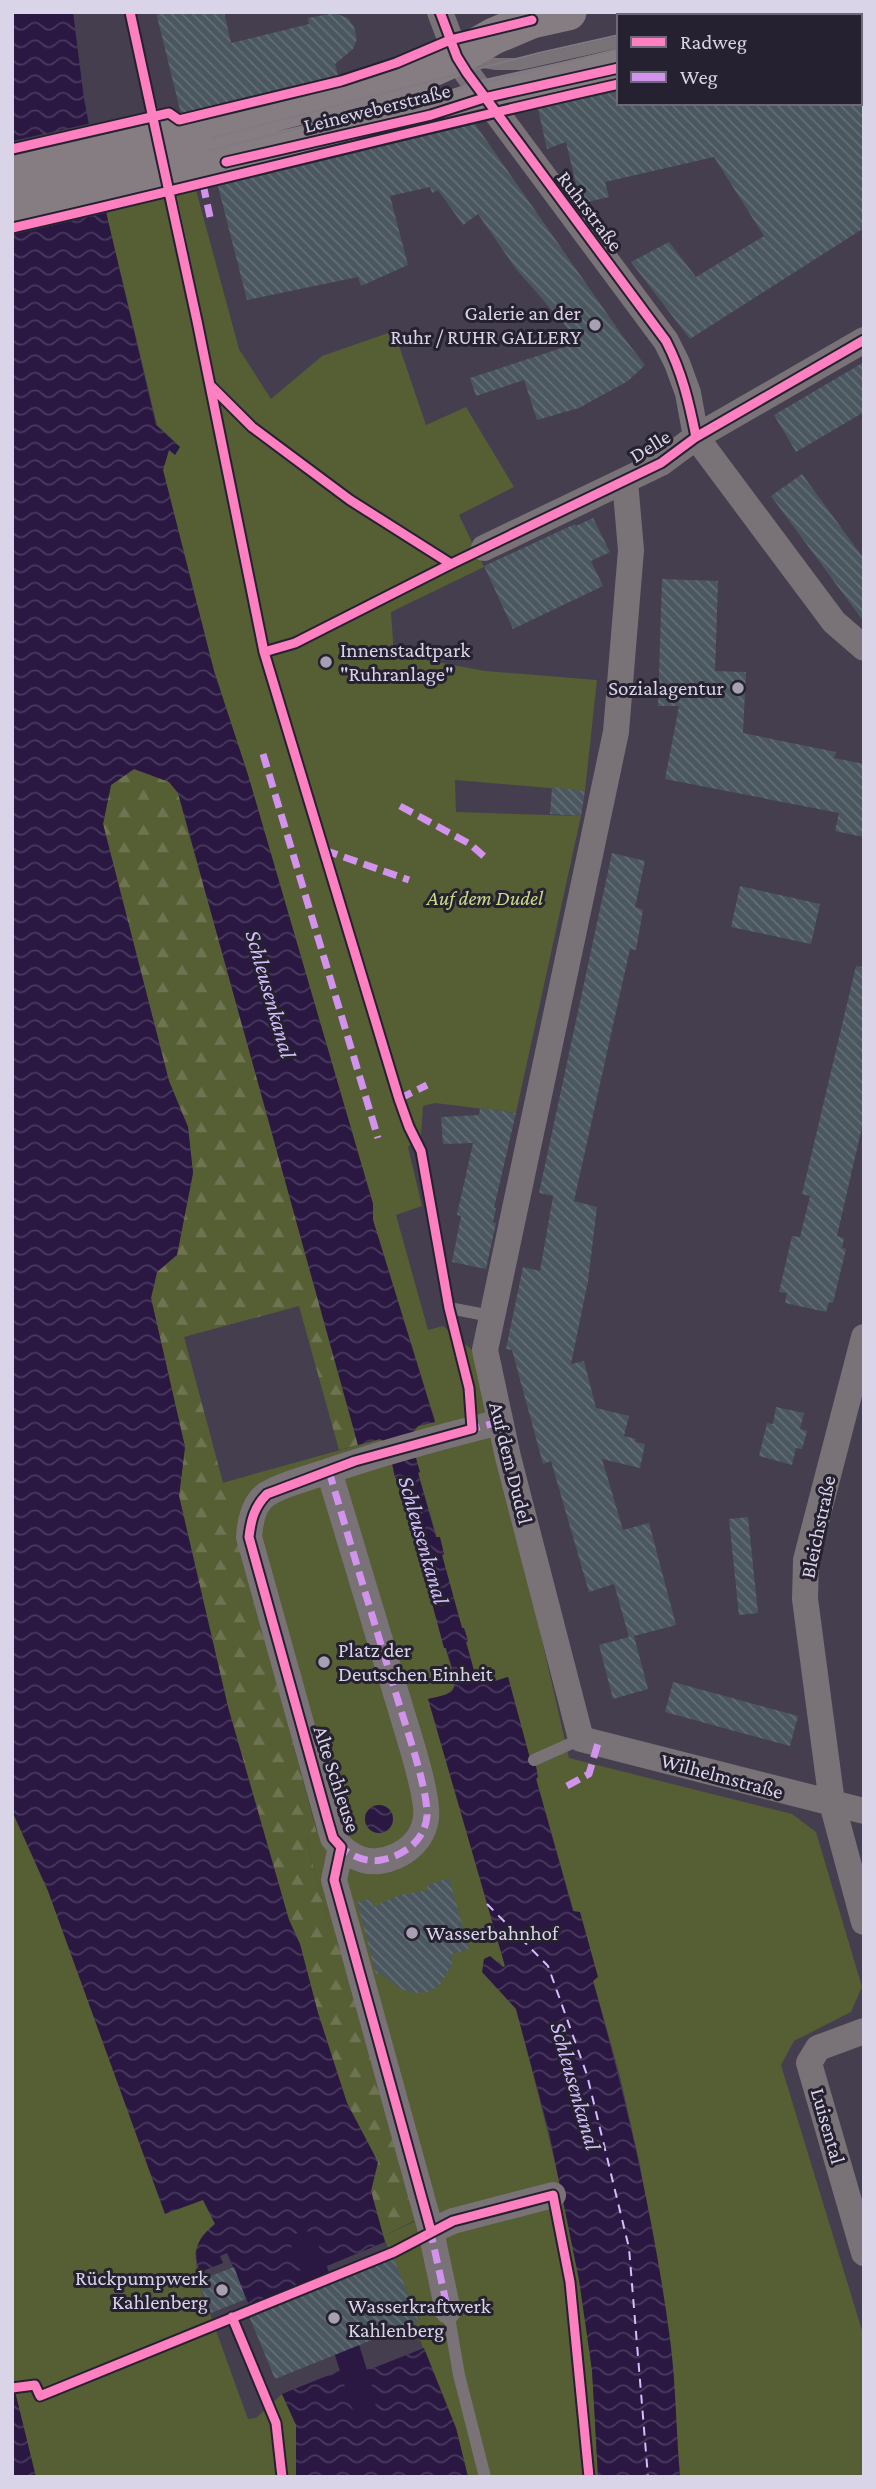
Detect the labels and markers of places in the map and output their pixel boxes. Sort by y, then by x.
place label: Galerie an der Ruhr / RUHR GALLERY [390,301,582,349]
marker: Galerie an der Ruhr / RUHR GALLERY [587,317,603,333]
place label: Innenstadtpark "Ruhranlage" [340,638,470,686]
marker: Innenstadtpark "Ruhranlage" [318,654,334,670]
place label: Sozialagentur [608,676,725,700]
marker: Sozialagentur [730,680,746,696]
place label: Platz der Deutschen Einheit [338,1638,494,1686]
marker: Platz der Deutschen Einheit [316,1654,332,1670]
place label: Wasserbahnhof [426,1921,560,1945]
marker: Wasserbahnhof [404,1925,420,1941]
place label: Rückpumpwerk Kahlenberg [75,2266,208,2314]
marker: Rückpumpwerk Kahlenberg [214,2282,230,2298]
place label: Wasserkraftwerk Kahlenberg [348,2294,491,2342]
marker: Wasserkraftwerk Kahlenberg [326,2310,342,2326]

